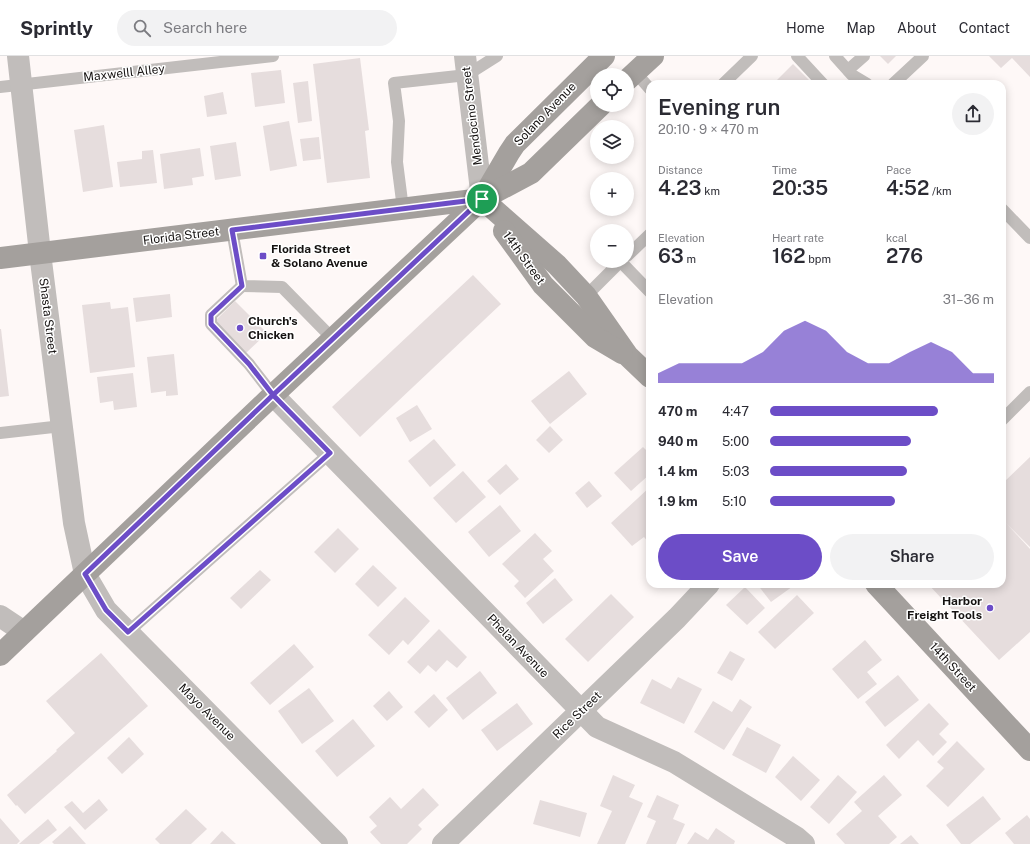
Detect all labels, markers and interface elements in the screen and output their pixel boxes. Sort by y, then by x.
search box [117,10,397,46]
text: Sprintly [20,17,93,39]
icon: search [131,17,153,39]
text: Search here [163,19,247,36]
text: Home [786,20,825,36]
text: Map [847,20,875,36]
text: About [897,20,937,36]
text: Contact [959,20,1010,36]
street label: Maxwelll Alley [83,62,166,84]
street label: Mendocino Street [459,66,485,166]
map controls [590,68,634,268]
button: locate [590,68,634,112]
street label: Solano Avenue [511,79,579,149]
button: share [952,93,994,135]
text: Evening run [658,94,780,120]
button: layers [590,120,634,164]
text: 20:10 · 9 × 470 m [658,122,759,137]
text: Distance [658,164,703,176]
text: Time [772,164,797,176]
text: Pace [886,164,911,176]
button: + [590,172,634,216]
text: 4.23 [658,176,702,200]
text: 20:35 [772,176,828,200]
text: 4:52 [886,176,929,200]
pin [465,182,499,216]
text: km [702,185,720,197]
text: /km [929,185,952,197]
icon: arrive [471,188,493,210]
street label: Florida Street [142,224,220,248]
button: − [590,224,634,268]
street label: 14th Street [500,229,548,287]
text: Elevation [658,232,705,244]
text: Heart rate [772,232,824,244]
text: kcal [886,232,907,244]
place label: Florida Street & Solano Avenue [271,242,368,270]
text: 63 [658,244,684,268]
text: 162 [772,244,806,268]
text: 276 [886,244,923,268]
marker: Florida Street & Solano Avenue [258,251,268,261]
text: m [684,253,696,265]
text: bpm [806,253,831,265]
street label: Shasta Street [36,277,60,355]
text: Elevation [658,292,713,307]
text: 31–36 m [943,292,994,307]
place label: Church's Chicken [248,314,298,342]
marker: Church's Chicken [235,323,245,333]
text: 470 m [658,404,698,419]
text: 4:47 [722,404,749,419]
text: 940 m [658,434,698,449]
text: 5:00 [722,434,749,449]
text: 1.4 km [658,464,698,479]
text: 5:03 [722,464,749,479]
text: 1.9 km [658,494,698,509]
text: 5:10 [722,494,747,509]
button: Save [658,534,822,580]
button: Share [830,534,994,580]
place label: Harbor Freight Tools [907,594,982,622]
marker: Harbor Freight Tools [985,603,995,613]
street label: Phelan Avenue [484,611,552,681]
street label: 14th Street [927,640,979,695]
street label: Mayo Avenue [176,681,238,743]
street label: Rice Street [550,688,604,742]

